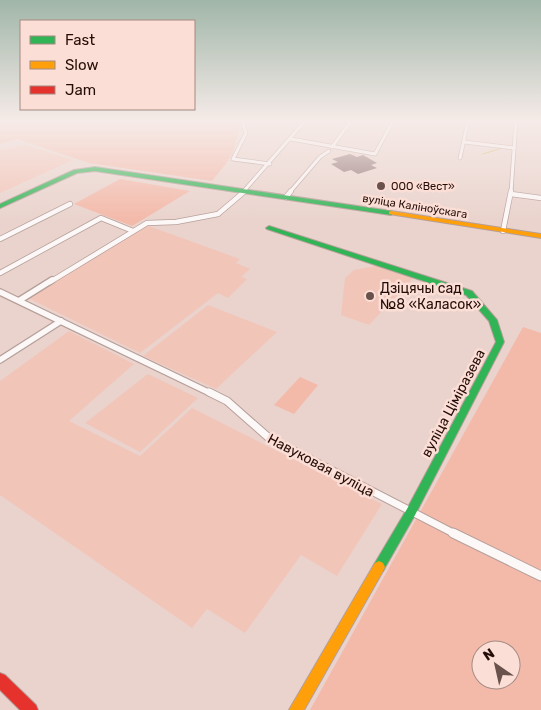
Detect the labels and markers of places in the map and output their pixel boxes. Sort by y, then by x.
marker: ООО «Вест» [375,180,387,192]
place label: ООО «Вест» [391,180,455,193]
place label: Дзіцячы сад №8 «Каласок» [380,280,481,313]
marker: Дзіцячы сад №8 «Каласок» [364,290,376,302]

